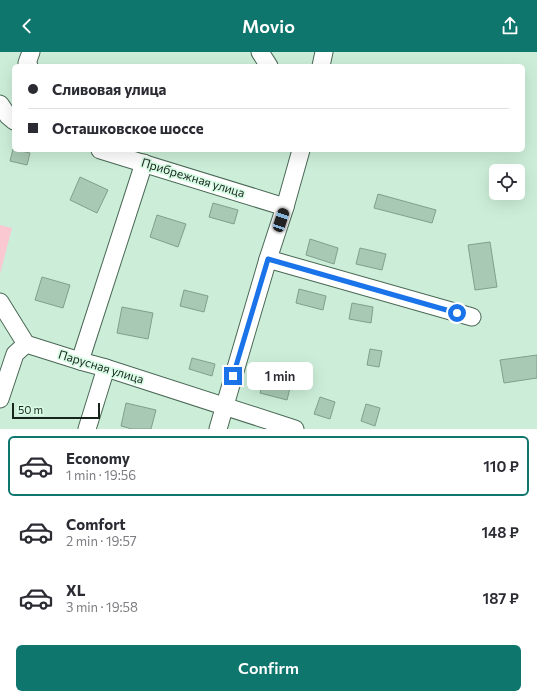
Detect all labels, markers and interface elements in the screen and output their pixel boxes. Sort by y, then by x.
icon: back [16,15,38,37]
text: Movio [242,15,295,37]
icon: share [499,15,521,37]
text: Сливовая улица [52,80,166,98]
text: Осташковское шоссе [52,119,204,137]
street label: Прибрежная улица [140,155,247,199]
map controls [489,164,525,200]
button: locate [489,164,525,200]
car [272,207,290,233]
route start [448,304,466,322]
street label: Парусная улица [57,346,146,386]
callout: 1 min [247,362,313,390]
route end [224,367,242,385]
text: 1 min [265,368,295,384]
scale bar [12,401,100,420]
text: 50 m [18,403,43,416]
icon: car [18,448,54,484]
text: Economy [66,449,130,467]
text: 110 ₽ [483,457,519,475]
text: 1 min · 19:56 [66,467,136,483]
icon: car [18,514,54,550]
text: Comfort [66,515,126,533]
text: 148 ₽ [481,523,519,541]
text: 2 min · 19:57 [66,533,137,549]
icon: car [18,580,54,616]
text: XL [66,581,85,599]
text: 187 ₽ [482,589,519,607]
text: 3 min · 19:58 [66,599,138,615]
button: Confirm [16,645,521,691]

